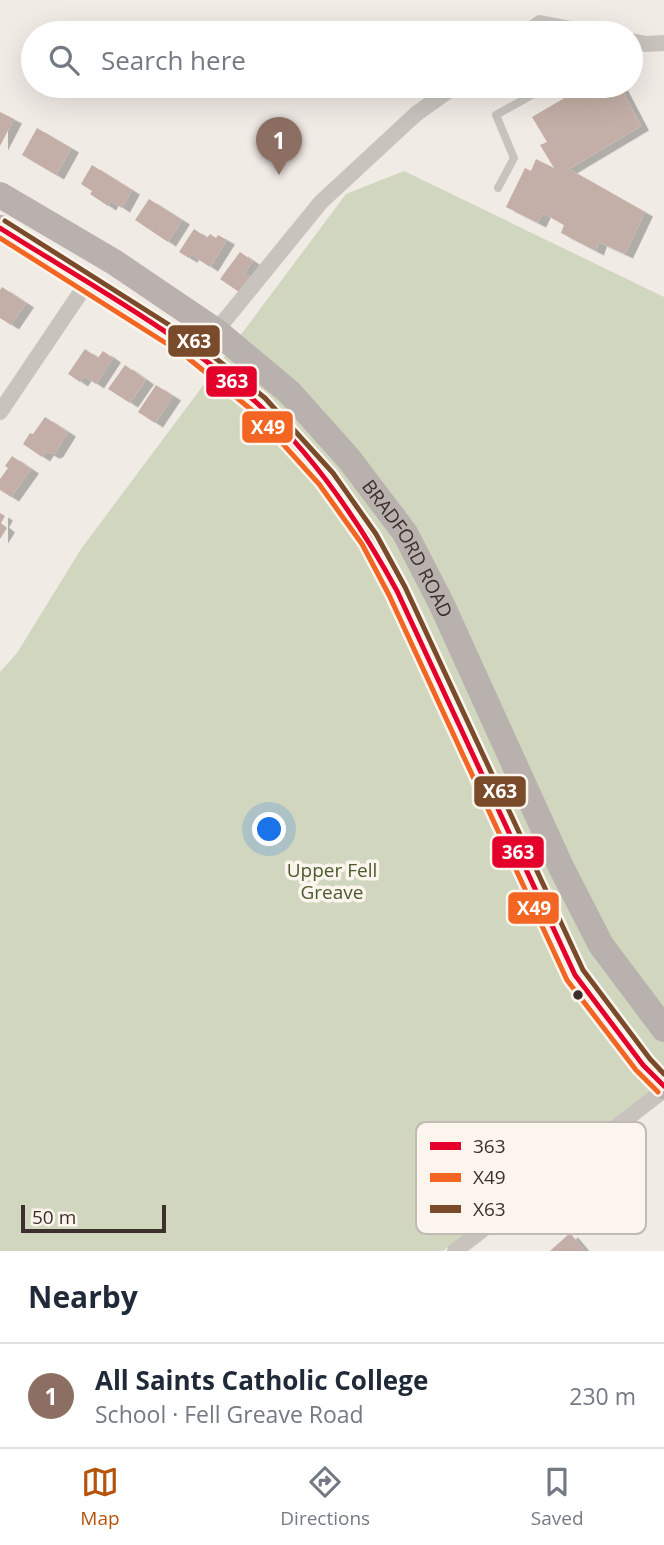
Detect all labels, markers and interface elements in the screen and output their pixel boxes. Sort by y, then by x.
search box [21,21,643,98]
icon: search [45,41,83,79]
text: Search here [101,42,246,78]
pin: 1 [256,117,302,175]
line badge: X63 [167,324,221,358]
text: X63 [177,328,211,354]
line badge: 363 [205,365,258,398]
text: 363 [216,368,248,394]
line badge: X49 [241,410,294,444]
text: X49 [251,414,285,440]
street label: BRADFORD ROAD [356,474,459,622]
line badge: X63 [473,775,527,808]
text: X63 [483,778,517,804]
your location [252,812,286,846]
line badge: 363 [491,835,545,869]
text: 363 [502,839,534,865]
park label: Upper Fell Greave [287,857,377,905]
line badge: X49 [507,891,560,925]
text: X49 [517,895,551,921]
unlabelled marker [571,988,585,1002]
legend [416,1122,646,1234]
text: 363 [473,1133,506,1159]
text: X49 [473,1164,506,1190]
text: X63 [473,1196,506,1222]
scale bar [21,1202,166,1234]
text: 50 m [32,1204,76,1230]
text: Nearby [28,1276,138,1317]
text: All Saints Catholic College [95,1362,428,1398]
text: 1 [44,1380,58,1412]
text: 230 m [569,1380,636,1412]
text: School · Fell Greave Road [95,1398,364,1430]
tab: Map [80,1463,120,1531]
tab: Directions [280,1463,370,1531]
tab: Saved [531,1463,584,1531]

